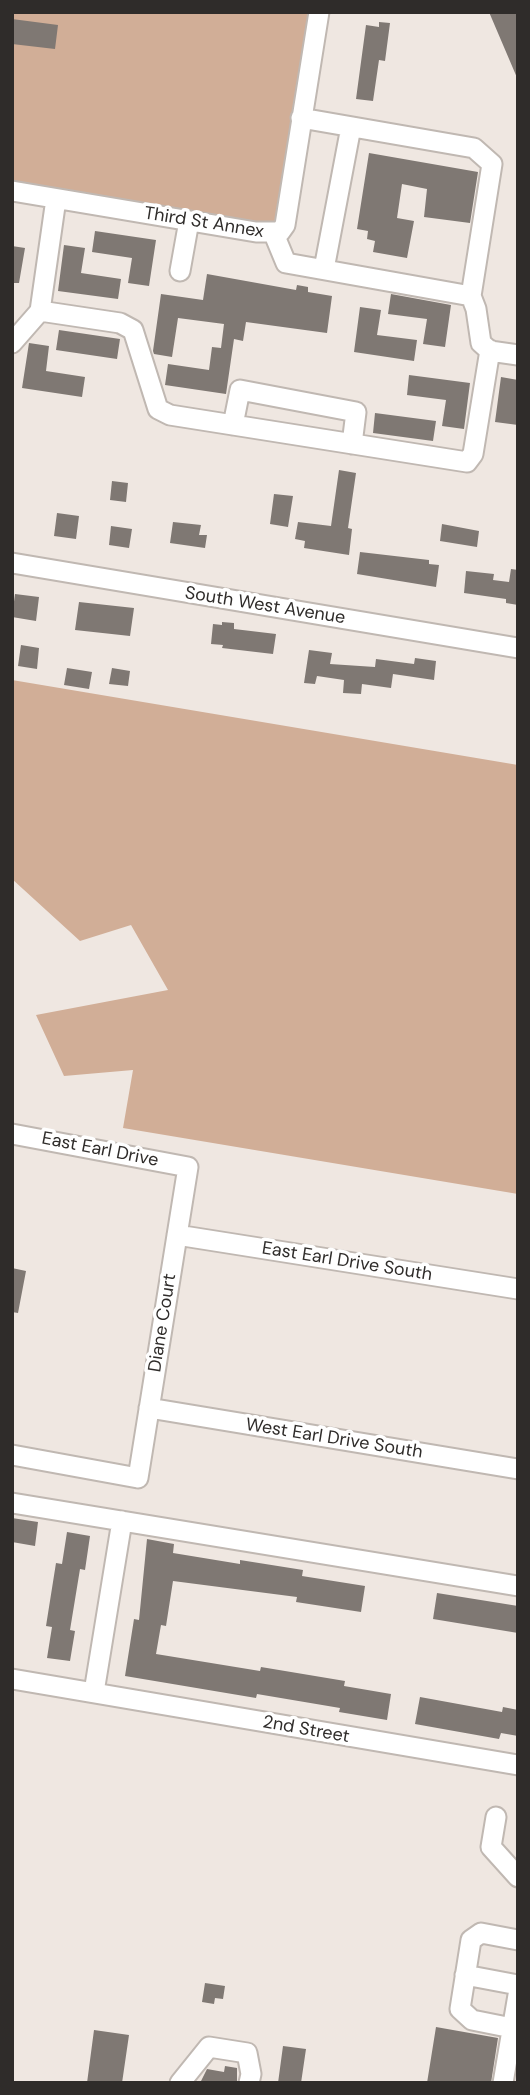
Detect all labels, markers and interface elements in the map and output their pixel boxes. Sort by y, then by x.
street label: Third St Annex [143,203,265,243]
street label: South West Avenue [183,583,347,629]
street label: East Earl Drive [40,1128,160,1172]
street label: East Earl Drive South [260,1238,434,1286]
street label: Diane Court [145,1272,181,1374]
street label: West Earl Drive South [244,1414,424,1464]
street label: 2nd Street [261,1712,351,1748]

